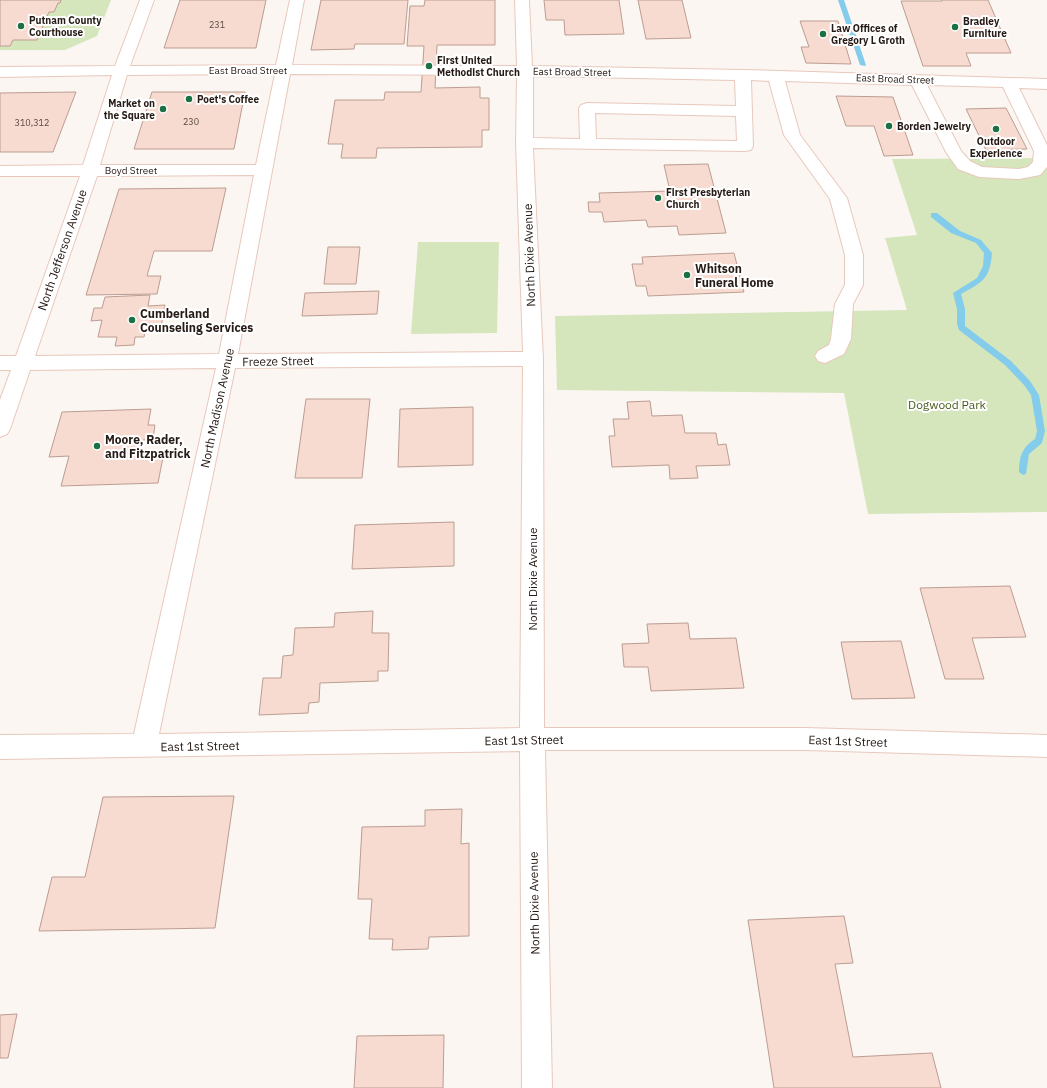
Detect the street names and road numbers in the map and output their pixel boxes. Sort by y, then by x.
street label: East Broad Street [209,64,288,77]
street label: East Broad Street [533,65,612,79]
street label: East Broad Street [856,71,935,87]
street label: Boyd Street [105,164,158,177]
street label: North Jefferson Avenue [34,187,90,313]
street label: North Dixie Avenue [520,203,538,307]
street label: North Madison Avenue [197,346,237,469]
street label: Freeze Street [242,353,314,369]
street label: North Dixie Avenue [525,527,540,631]
street label: East 1st Street [484,732,564,748]
street label: East 1st Street [808,732,888,750]
street label: East 1st Street [160,738,240,754]
street label: North Dixie Avenue [526,851,542,955]

